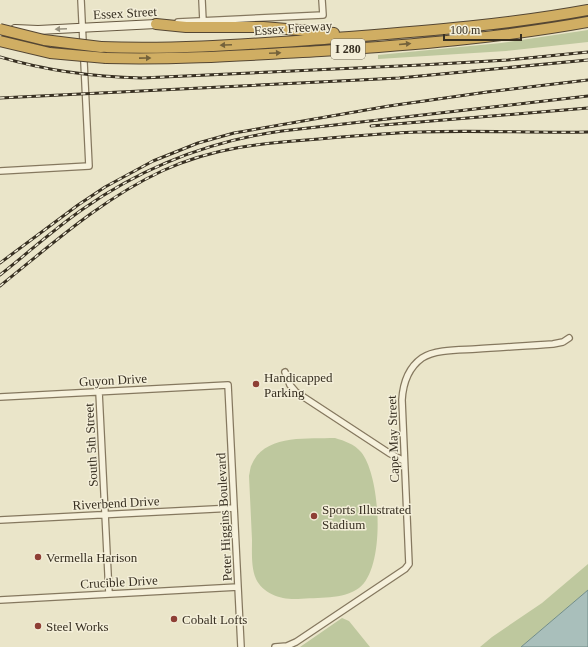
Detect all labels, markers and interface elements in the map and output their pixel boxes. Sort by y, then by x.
street label: Essex Street [93,4,158,22]
scale bar [444,16,521,42]
street label: Essex Freeway [253,18,333,38]
text: 100 m [450,23,481,37]
one-way arrow [55,25,67,32]
road number: I 280 [331,39,365,59]
one-way arrow [220,41,232,48]
one-way arrow [399,41,411,48]
one-way arrow [269,50,281,57]
one-way arrow [139,55,151,62]
place label: Handicapped Parking [264,370,333,400]
street label: Guyon Drive [79,371,148,389]
marker: Handicapped Parking [251,379,261,389]
street label: Cape May Street [384,395,402,483]
street label: South 5th Street [81,402,101,487]
street label: Peter Higgins Boulevard [213,452,235,582]
street label: Riverbend Drive [72,493,160,513]
place label: Sports Illustrated Stadium [322,502,412,532]
marker: Sports Illustrated Stadium [309,511,319,521]
place label: Vermella Harison [46,550,138,565]
marker: Vermella Harison [33,552,43,562]
street label: Crucible Drive [80,572,158,592]
place label: Cobalt Lofts [182,612,247,627]
marker: Cobalt Lofts [169,614,179,624]
place label: Steel Works [46,619,109,634]
marker: Steel Works [33,621,43,631]

